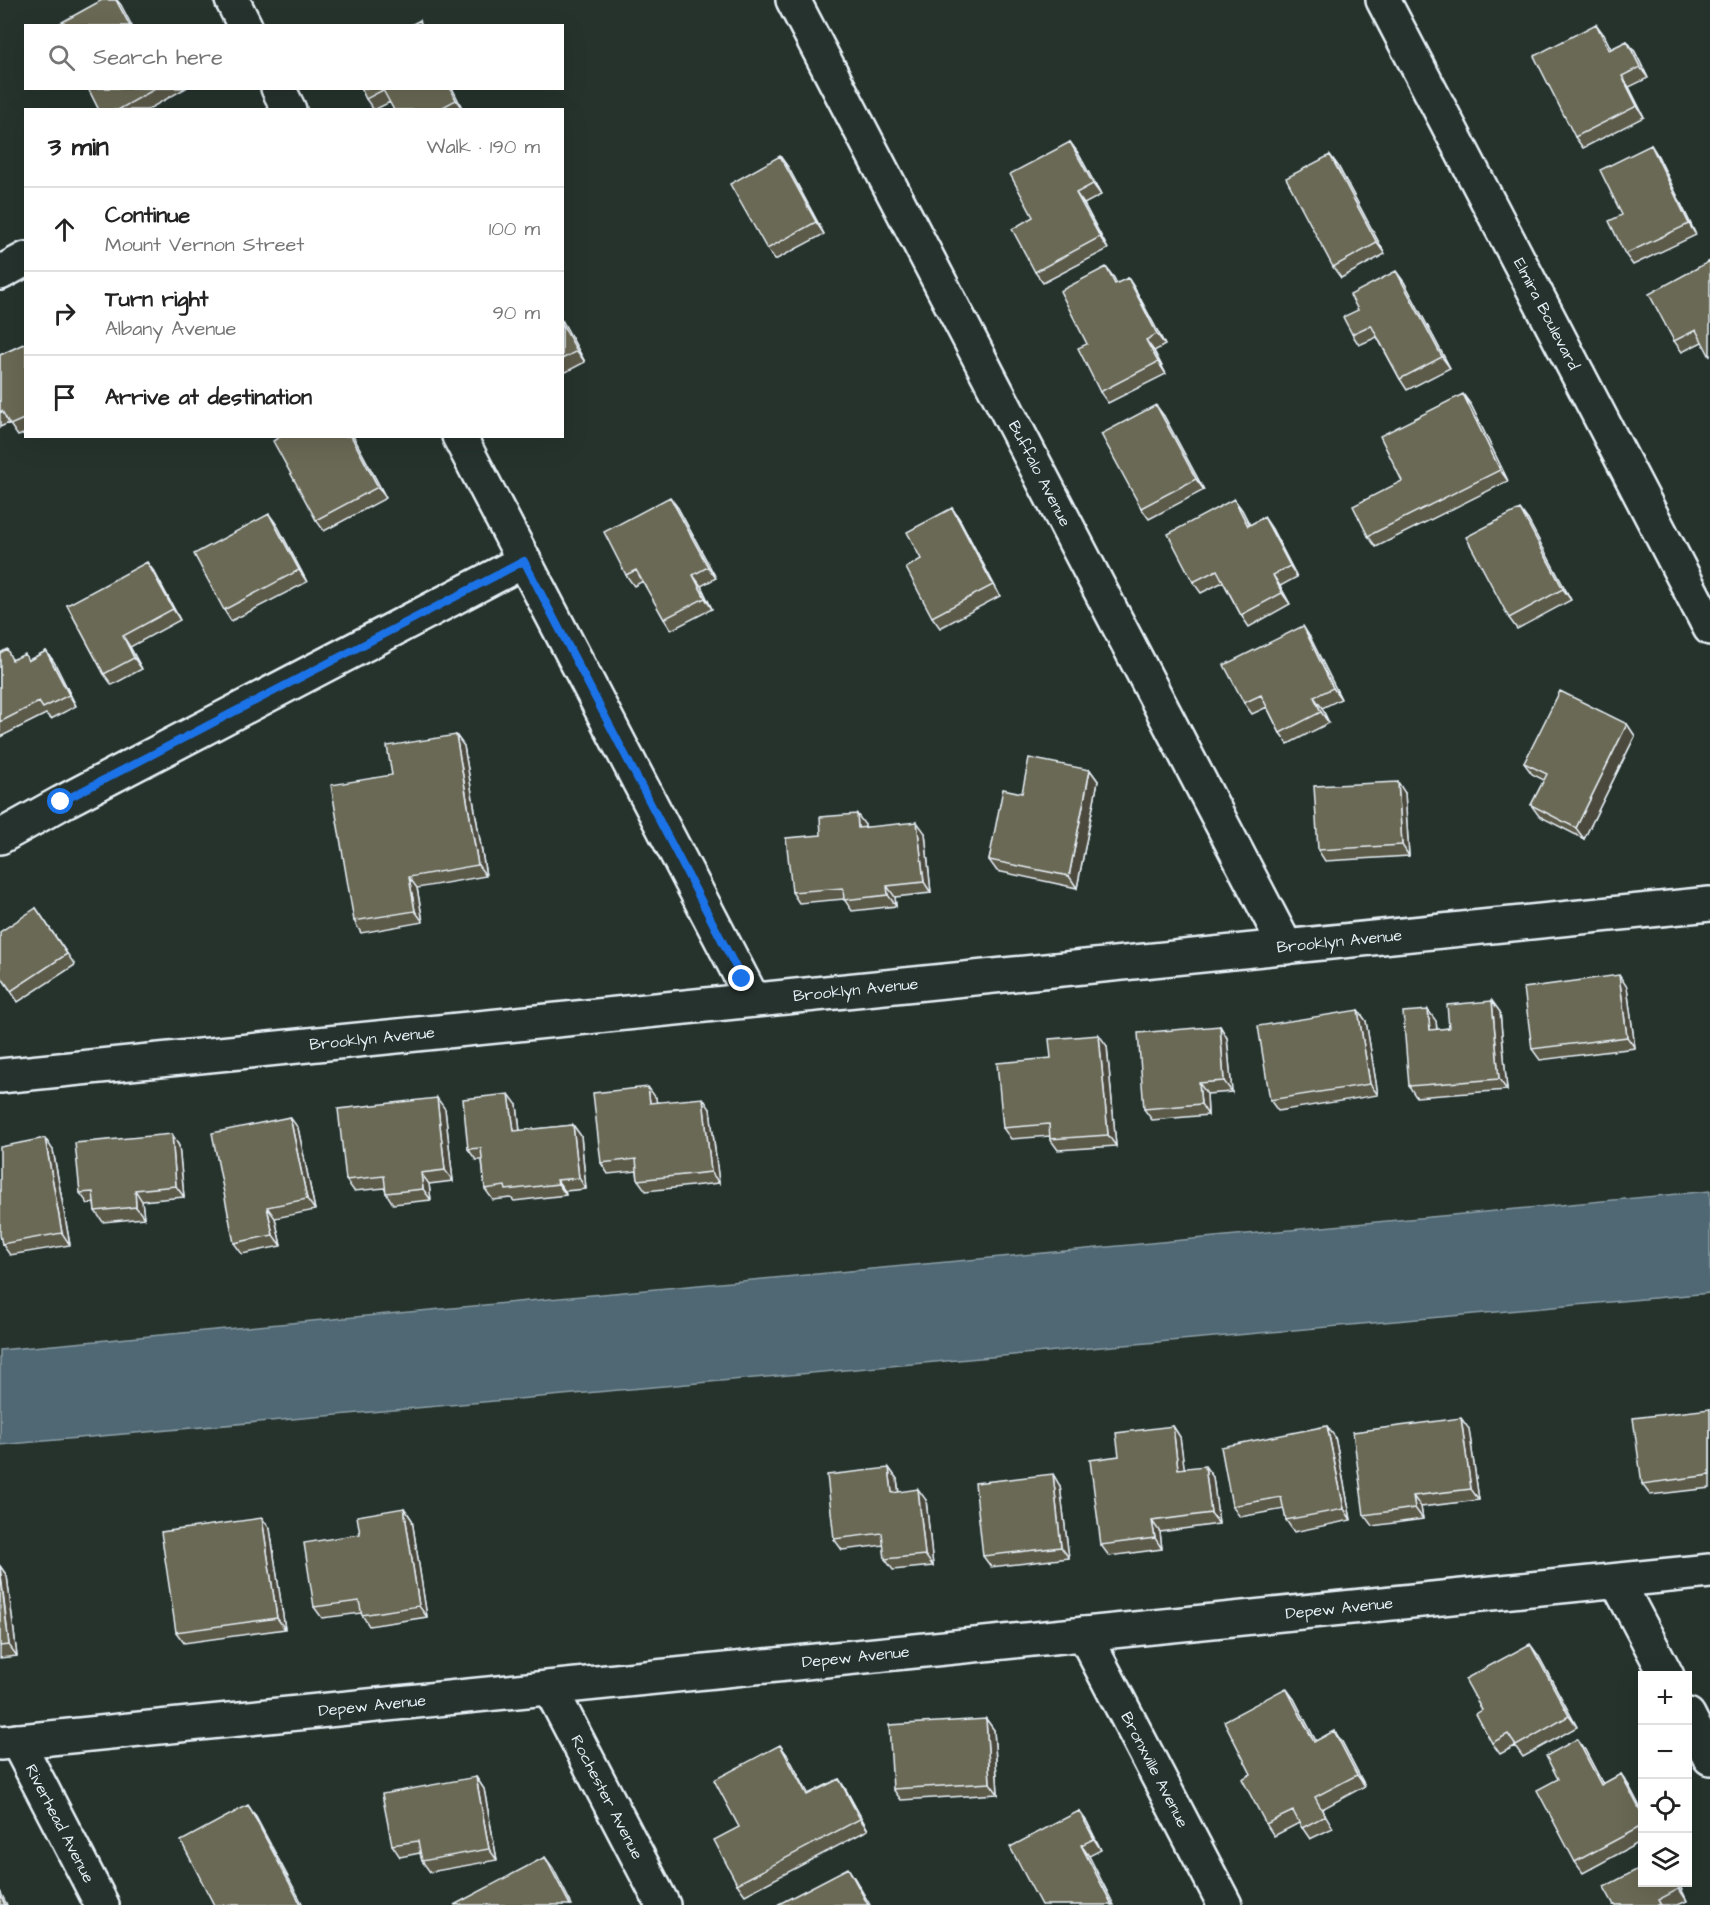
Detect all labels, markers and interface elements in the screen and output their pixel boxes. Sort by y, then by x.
search box [24,24,564,90]
icon: search [45,41,78,74]
text: Search here [93,42,223,73]
text: 3 min [48,129,109,165]
text: Walk · 190 m [427,133,540,161]
text: Continue [105,200,190,231]
icon: ahead [48,213,81,246]
text: 100 m [489,215,540,243]
text: Mount Vernon Street [105,231,304,259]
street label: Elmira Boulevard [1508,254,1585,374]
text: Turn right [105,284,208,315]
icon: right [48,297,81,330]
text: 90 m [492,299,540,327]
text: Albany Avenue [105,315,236,343]
icon: arrive [48,381,81,414]
text: Arrive at destination [105,382,312,413]
street label: Buffalo Avenue [1003,417,1076,531]
route start [47,788,73,814]
street label: Brooklyn Avenue [1276,924,1403,959]
route end [728,965,754,991]
street label: Brooklyn Avenue [792,973,920,1007]
street label: Brooklyn Avenue [308,1021,436,1056]
street label: Depew Avenue [1284,1592,1394,1625]
street label: Depew Avenue [801,1641,911,1673]
map controls [1638,1671,1692,1887]
button: + [1638,1671,1692,1725]
street label: Depew Avenue [317,1689,427,1722]
street label: Bronxville Avenue [1115,1708,1194,1832]
button: − [1638,1725,1692,1779]
street label: Rochester Avenue [565,1731,648,1863]
street label: Riverhead Avenue [20,1760,100,1887]
button: locate [1638,1779,1692,1833]
button: layers [1638,1833,1692,1887]

